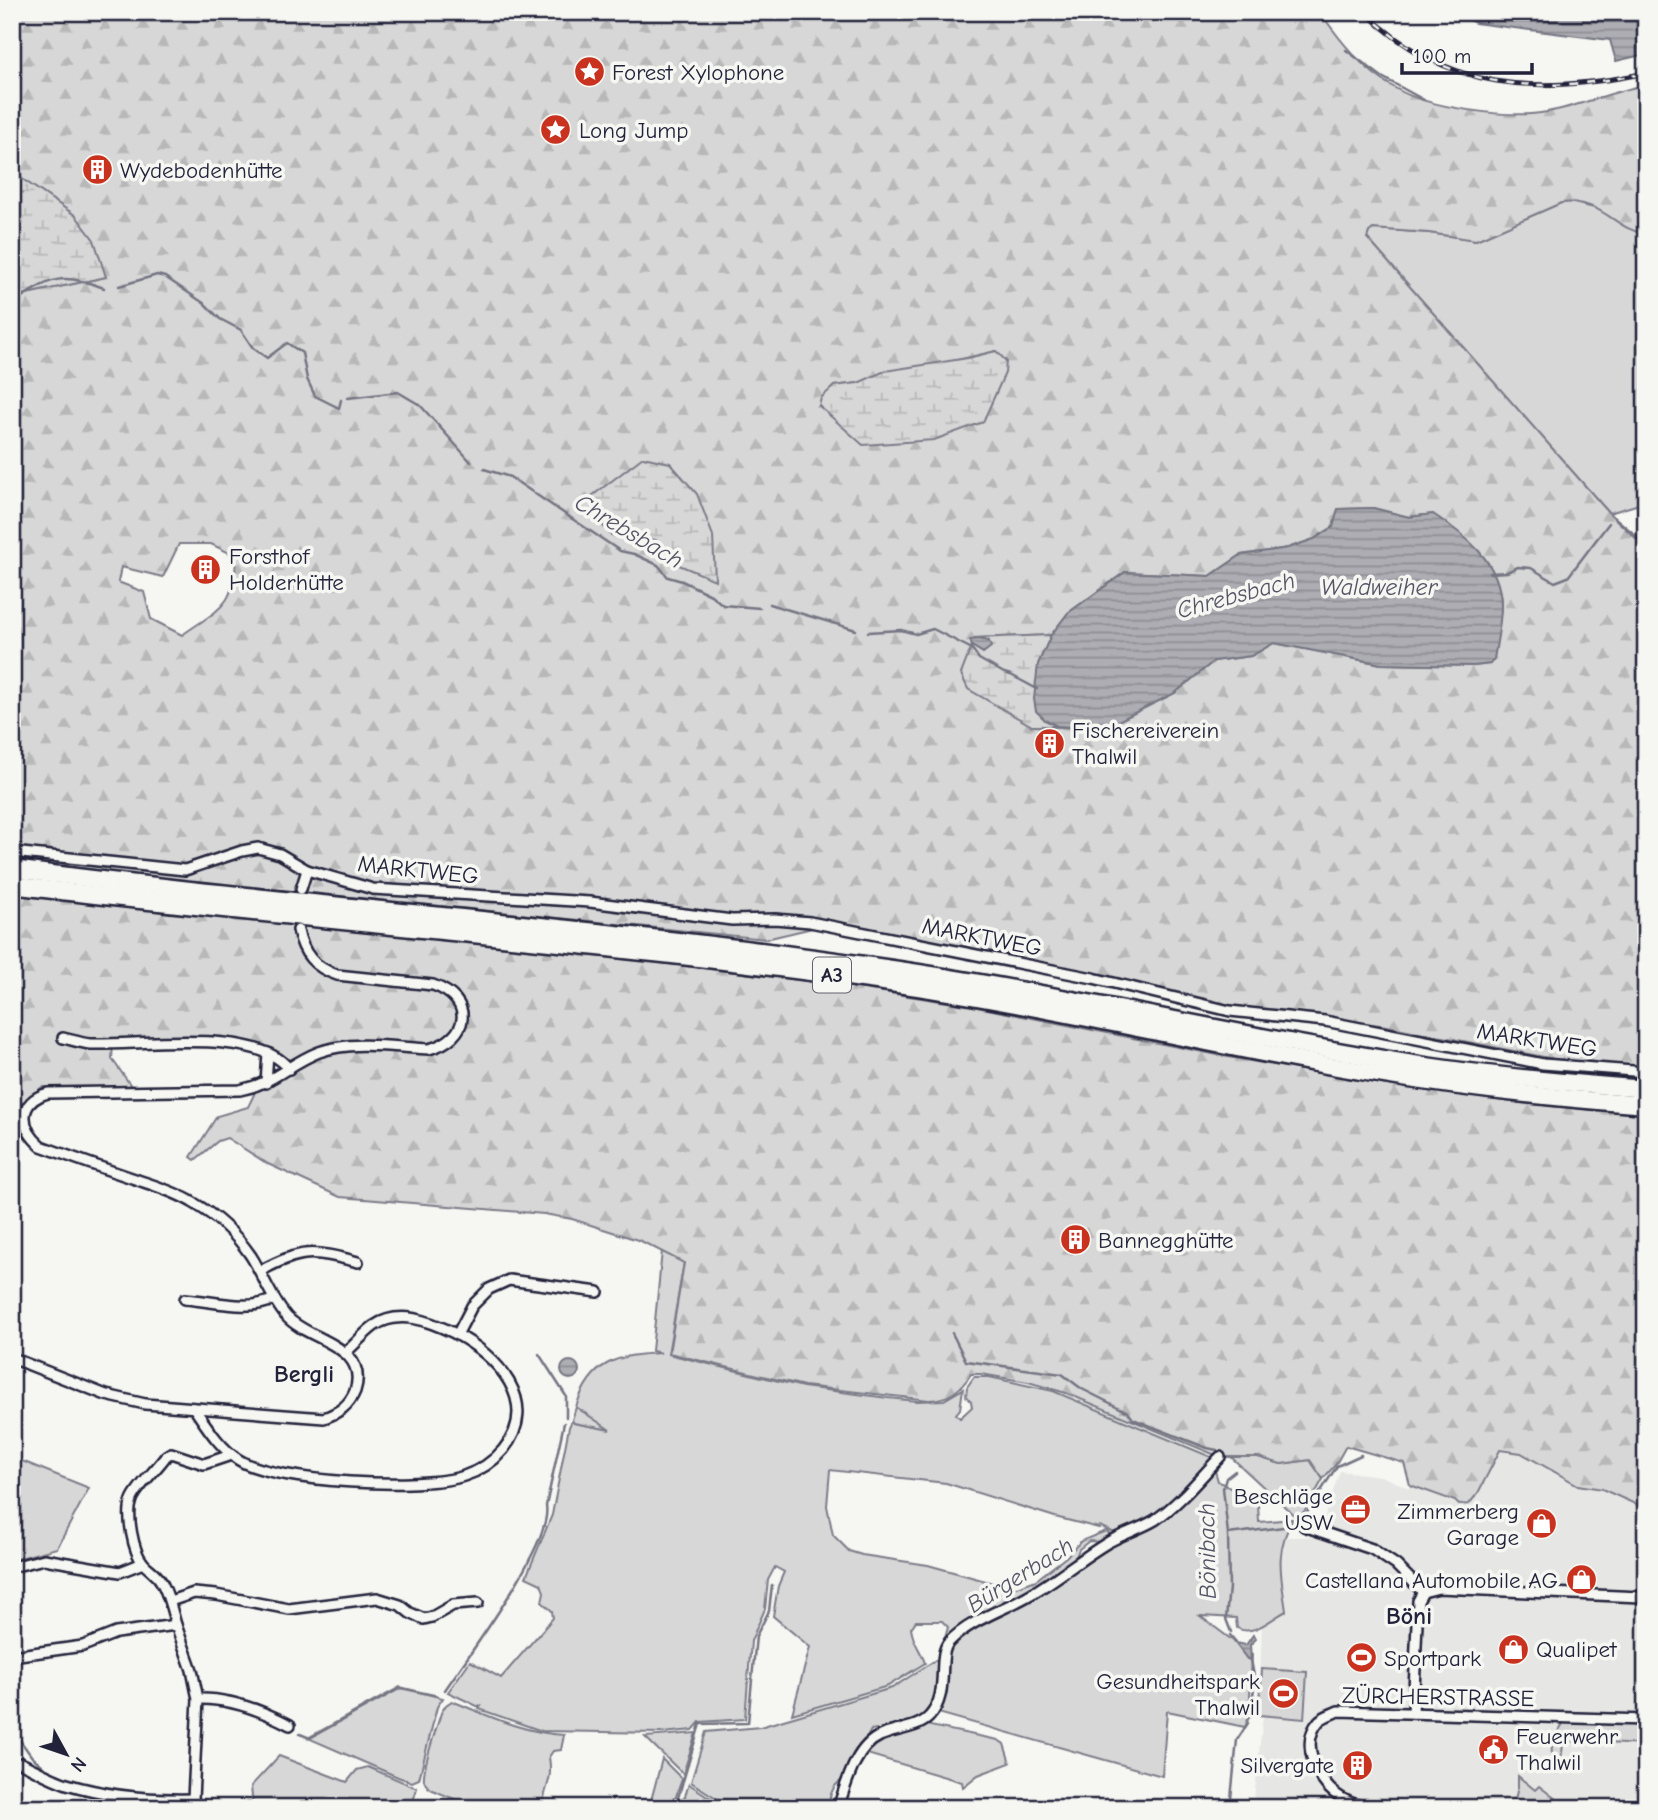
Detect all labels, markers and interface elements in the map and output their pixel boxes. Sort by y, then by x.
scale bar [1402,32,1532,76]
text: 100 m [1413,44,1471,68]
place icon: Forest Xylophone [572,55,606,89]
place label: Forest Xylophone [612,59,784,86]
place icon: Long Jump [539,113,573,147]
place label: Long Jump [579,117,688,144]
building icon: Wydebodenhütte [80,153,114,187]
place label: Wydebodenhütte [120,157,283,184]
water label: Chrebsbach [570,488,688,574]
place label: Forsthof Holderhütte [229,543,344,596]
building icon: Forsthof Holderhütte [189,552,223,586]
water label: Chrebsbach [1174,566,1298,624]
water label: Waldweiher [1321,573,1439,601]
place label: Fischereiverein Thalwil [1072,717,1219,770]
building icon: Fischereiverein Thalwil [1032,726,1066,760]
street label: MARKTWEG [356,850,480,890]
street label: MARKTWEG [920,912,1044,962]
road number: A3 [813,958,851,992]
street label: MARKTWEG [1475,1017,1599,1063]
building icon: Bannegghütte [1058,1223,1092,1257]
place label: Bannegghütte [1098,1227,1234,1254]
district label: Bergli [274,1360,334,1388]
place label: Beschläge USW [1234,1483,1333,1536]
office icon: Beschläge USW [1339,1492,1373,1526]
place label: Zimmerberg Garage [1397,1498,1519,1551]
water label: Bönibach [1192,1503,1222,1599]
shop icon: Zimmerberg Garage [1525,1507,1559,1541]
water label: Bürgerbach [962,1531,1078,1619]
shop icon: Castellana Automobile AG [1564,1563,1598,1597]
place label: Castellana Automobile AG [1305,1567,1558,1594]
district label: Böni [1386,1602,1432,1630]
shop icon: Qualipet [1496,1632,1530,1666]
place label: Qualipet [1536,1636,1618,1663]
sports icon: Sportpark [1344,1641,1378,1675]
place label: Sportpark [1384,1645,1481,1672]
place label: Gesundheitspark Thalwil [1096,1668,1260,1721]
sports icon: Gesundheitspark Thalwil [1266,1677,1300,1711]
street label: ZÜRCHERSTRASSE [1342,1682,1535,1712]
north arrow [32,1718,102,1788]
place label: Feuerwehr Thalwil [1516,1723,1619,1776]
public building icon: Feuerwehr Thalwil [1476,1732,1510,1766]
building icon: Silvergate [1340,1748,1374,1782]
text: N [66,1752,91,1776]
place label: Silvergate [1240,1752,1334,1779]

